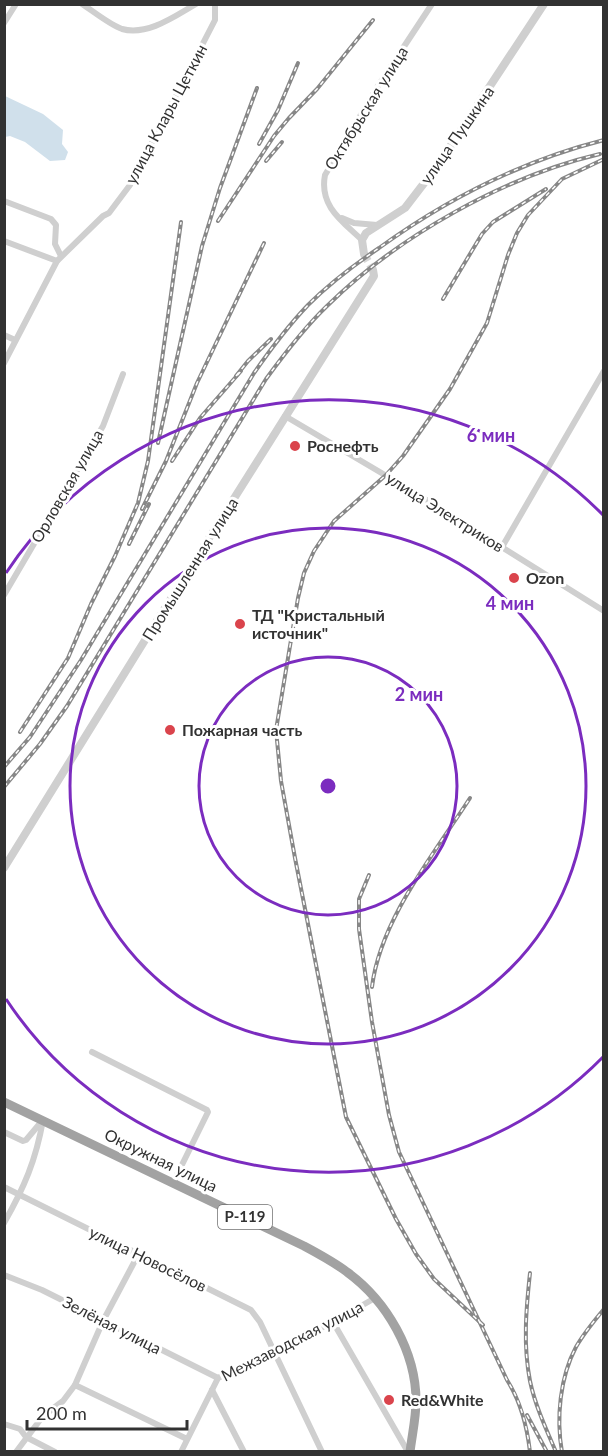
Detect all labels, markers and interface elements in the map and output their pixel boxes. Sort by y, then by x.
street label: улица Клары Цеткин [121,41,210,187]
street label: Октябрьская улица [320,42,411,173]
street label: улица Пушкина [416,82,497,187]
text: 6 мин [467,424,515,446]
street label: Орловская улица [27,426,107,546]
place label: Роснефть [307,436,379,455]
marker: Роснефть [288,439,302,453]
street label: улица Электриков [383,468,508,555]
street label: Промышленная улица [138,494,241,644]
place label: Ozon [526,568,564,587]
marker: Ozon [507,571,521,585]
text: 4 мин [486,592,534,614]
place label: ТД "Кристальный источник" [252,605,385,642]
marker: ТД "Кристальный источник" [233,617,247,631]
text: 2 мин [395,683,443,705]
place label: Пожарная часть [182,720,303,739]
marker: Пожарная часть [163,723,177,737]
centre of rings [318,776,338,796]
street label: Окружная улица [102,1124,221,1195]
road number: Р-119 [218,1205,272,1229]
street label: улица Новосёлов [86,1222,210,1295]
street label: Зелёная улица [60,1292,165,1358]
street label: Межзаводская улица [218,1297,366,1385]
place label: Red&White [401,1390,484,1409]
scale bar [27,1393,188,1431]
marker: Red&White [382,1393,396,1407]
text: 200 m [36,1402,87,1424]

